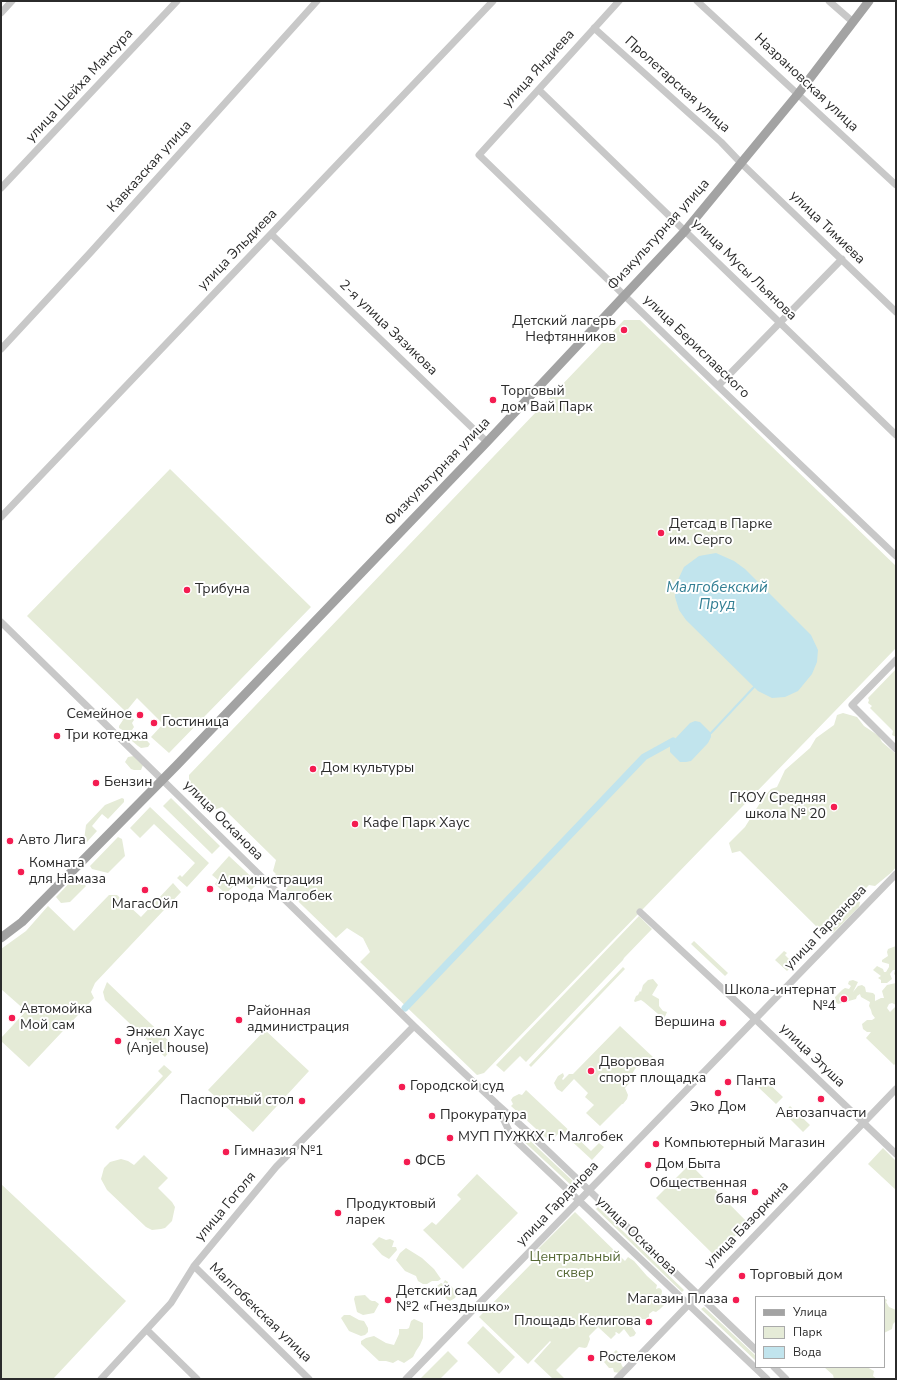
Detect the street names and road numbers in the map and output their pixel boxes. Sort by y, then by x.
street label: улица Шейха Мансура [23,26,137,146]
street label: улица Яндиева [499,26,579,112]
street label: Назрановская улица [750,30,862,136]
street label: Пролетарская улица [621,33,733,137]
street label: Кавказская улица [104,118,196,216]
street label: Физкультурная улица [604,176,714,294]
street label: улица Тимиева [786,188,868,268]
street label: улица Эльдиева [195,206,281,294]
street label: улица Мусы Льянова [688,216,800,324]
street label: 2-я улица Зязикова [335,277,441,379]
street label: улица Бериславского [639,292,753,402]
street label: Физкультурная улица [382,414,494,530]
street label: улица Осканова [179,777,267,865]
street label: улица Гарданова [781,882,871,974]
street label: улица Этуша [776,1021,848,1091]
street label: улица Гарданова [513,1158,603,1250]
street label: улица Гоголя [192,1169,260,1245]
street label: улица Базоркина [701,1178,793,1272]
street label: улица Осканова [592,1193,680,1279]
street label: Малгобекская улица [205,1260,315,1366]

